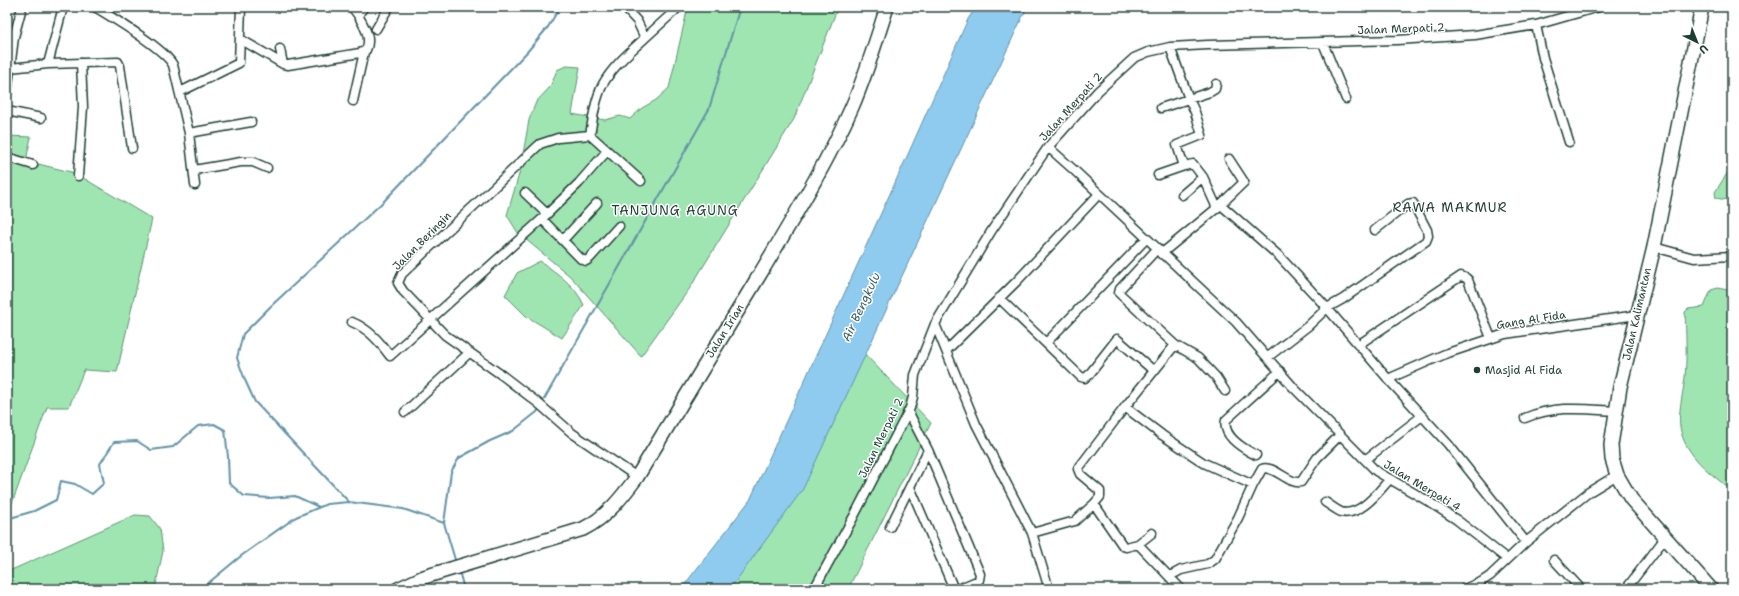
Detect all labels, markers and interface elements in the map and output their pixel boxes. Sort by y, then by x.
street label: Jalan Merpati 2 [1357,20,1445,38]
north arrow [1677,22,1717,62]
text: U [1696,41,1711,57]
street label: Jalan Merpati 2 [1036,69,1106,145]
district label: RAWA MAKMUR [1392,199,1508,216]
district label: TANJUNG AGUNG [611,202,739,219]
street label: Jalan Beringin [389,208,455,274]
street label: Jalan Kalimantan [1619,266,1655,362]
water label: Air Bengkulu [838,270,884,344]
street label: Jalan Irian [702,301,748,361]
street label: Gang Al Fida [1495,307,1567,333]
place label: Masjid Al Fida [1485,363,1562,378]
marker: Masjid Al Fida [1472,365,1482,375]
street label: Jalan Merpati 2 [855,395,907,481]
street label: Jalan Merpati 4 [1381,457,1464,515]

